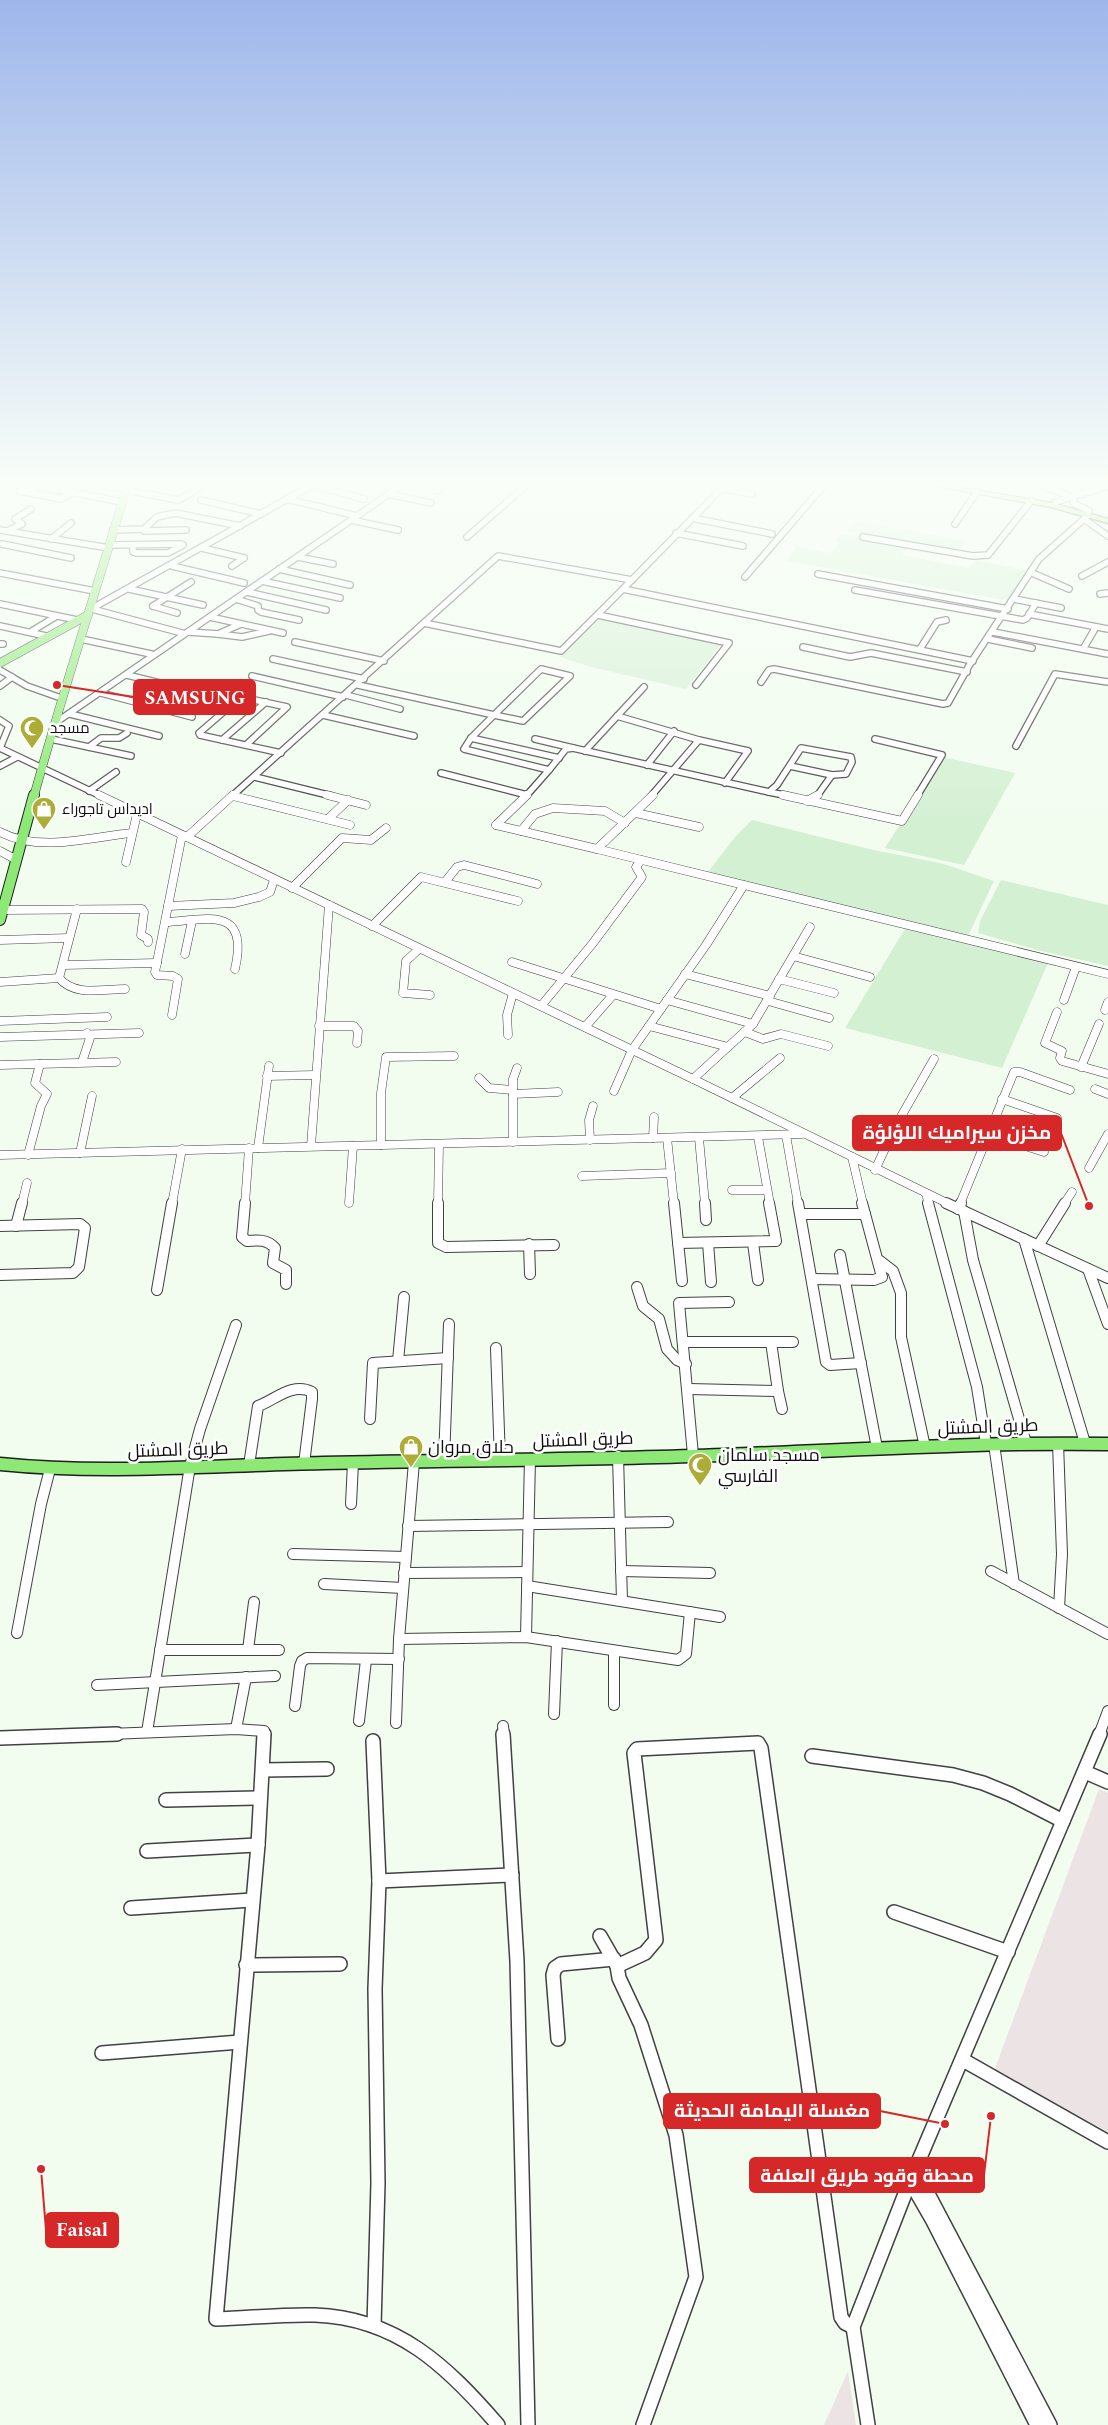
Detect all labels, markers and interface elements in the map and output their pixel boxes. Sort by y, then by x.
callout: SAMSUNG [134,680,255,714]
text: SAMSUNG [145,684,245,713]
mosque icon: مسجد [19,715,45,749]
place label: مسجد [50,717,90,740]
shop icon: اديداس تاجوراء [31,796,57,830]
place label: اديداس تاجوراء [62,798,153,821]
callout: مخزن سيراميك اللؤلؤة [853,1116,1061,1150]
text: مخزن سيراميك اللؤلؤة [863,1119,1051,1148]
street label: طريق المشتل [937,1412,1039,1442]
street label: طريق المشتل [532,1425,634,1455]
shop icon: حلاق مروان [398,1434,424,1468]
place label: حلاق مروان [428,1434,514,1461]
street label: طريق المشتل [127,1435,229,1465]
place label: مسجد سلمان الفارسي [718,1442,820,1490]
mosque icon: مسجد سلمان الفارسي [687,1452,713,1486]
callout: مغسلة اليمامة الحديثة [664,2094,880,2128]
text: مغسلة اليمامة الحديثة [674,2097,870,2126]
callout: محطة وقود طريق العلفة [750,2158,984,2192]
text: محطة وقود طريق العلفة [760,2162,974,2191]
callout: Faisal [46,2213,118,2247]
text: Faisal [56,2216,108,2245]

